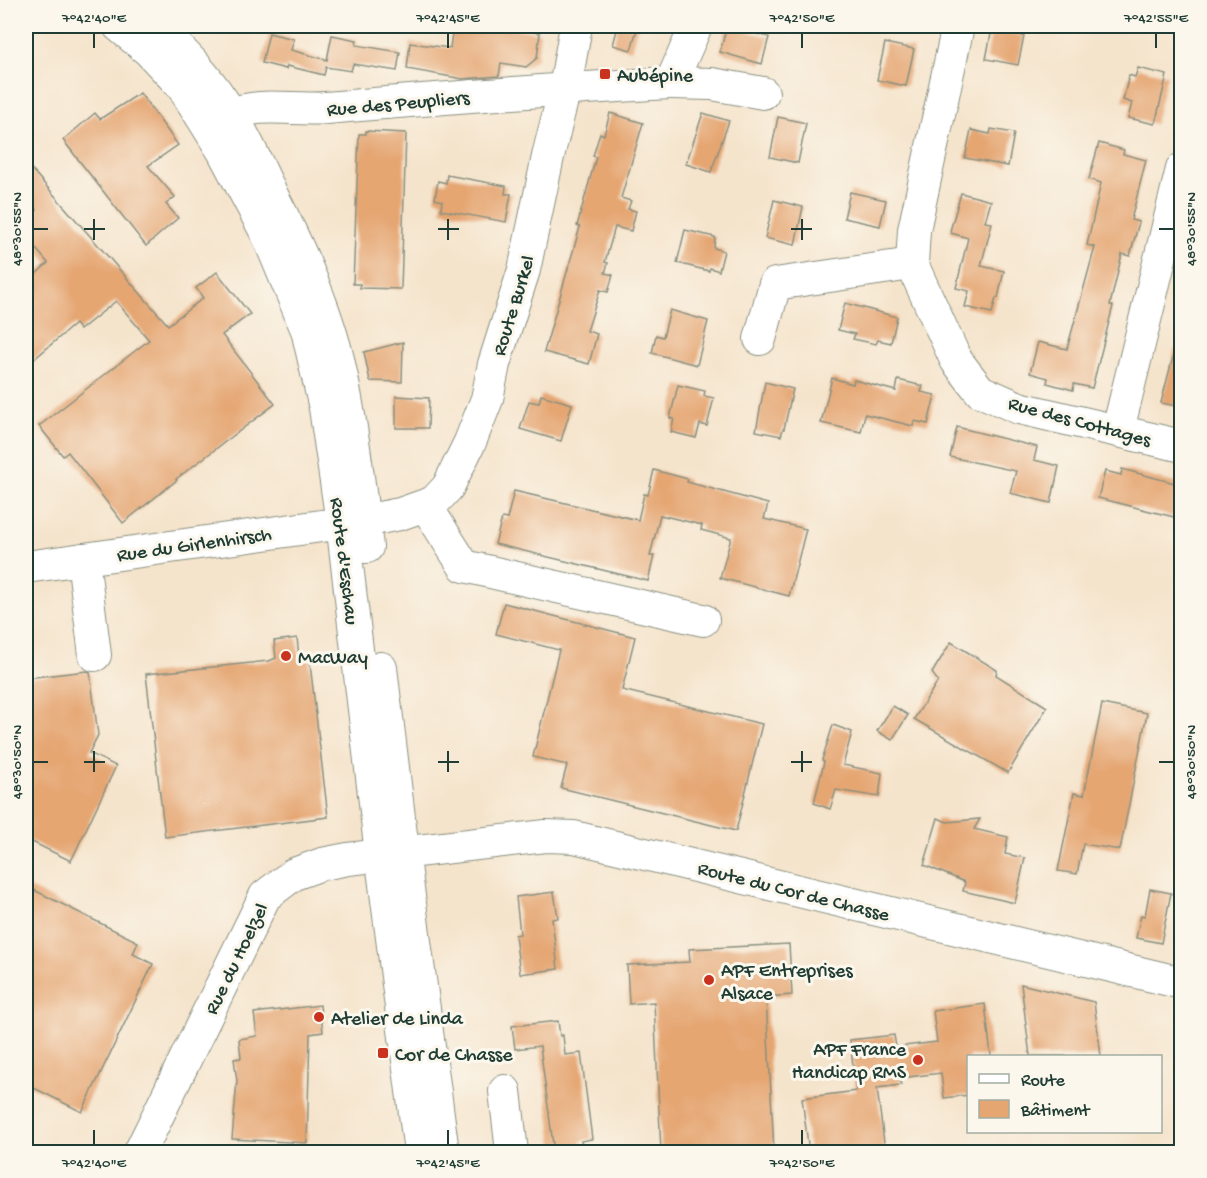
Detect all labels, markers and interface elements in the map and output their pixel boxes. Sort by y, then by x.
text: 7°42'40"E [61,10,127,28]
text: 7°42'45"E [415,10,480,28]
text: 7°42'50"E [769,10,835,28]
text: 7°42'55"E [1123,10,1189,28]
place label: Aubépine [617,66,694,89]
marker: Aubépine [598,67,612,81]
street label: Rue des Peupliers [326,88,471,123]
text: 48°30'55"N [9,192,27,266]
text: 48°30'55"N [1183,192,1201,266]
street label: Route Burkel [489,253,542,359]
street label: Rue des Cottages [1005,393,1154,454]
street label: Route d'Eschau [323,496,362,627]
street label: Rue du Girlenhirsch [116,524,274,569]
place label: MacWay [298,648,368,671]
marker: MacWay [279,649,293,663]
text: 48°30'50"N [9,724,27,799]
text: 48°30'50"N [1183,724,1201,799]
street label: Route du Cor de Chasse [695,858,892,929]
street label: Rue du Hoelzel [201,900,275,1019]
place label: APF Entreprises Alsace [721,961,853,1007]
marker: APF Entreprises Alsace [702,973,716,987]
place label: Atelier de Linda [331,1009,464,1032]
marker: Atelier de Linda [312,1010,326,1024]
place label: APF France Handicap RMS [792,1040,907,1086]
place label: Cor de Chasse [395,1045,513,1068]
marker: Cor de Chasse [376,1046,390,1060]
marker: APF France Handicap RMS [911,1053,925,1067]
legend [967,1055,1162,1133]
text: Route [1021,1071,1066,1092]
text: Bâtiment [1020,1101,1091,1122]
text: 7°42'40"E [61,1155,127,1173]
text: 7°42'45"E [415,1155,480,1173]
text: 7°42'50"E [769,1155,835,1173]

